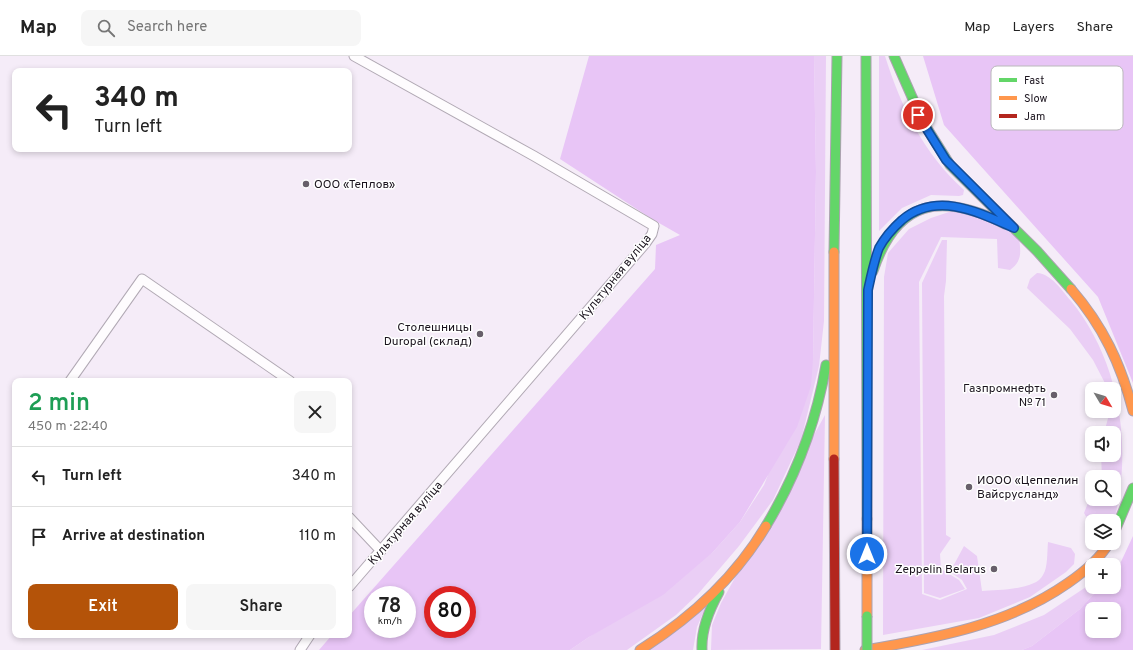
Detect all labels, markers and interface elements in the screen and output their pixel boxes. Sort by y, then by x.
search box [81,10,361,46]
text: Map [20,16,57,40]
icon: search [95,17,117,39]
text: Search here [127,18,207,37]
text: Map [964,19,990,36]
text: Layers [1012,19,1054,36]
text: Share [1076,19,1113,36]
legend [991,66,1123,130]
text: Fast [1024,74,1044,88]
text: 340 m [94,81,179,117]
icon: left [28,84,80,136]
text: Slow [1024,92,1047,106]
pin [901,98,935,132]
icon: arrive [907,104,929,126]
text: Jam [1024,110,1045,124]
text: Turn left [94,116,162,139]
place label: ООО «Теплов» [314,177,395,193]
marker: ООО «Теплов» [301,179,311,189]
street label: Культурная вуліца [576,231,655,324]
place label: Столешницы Duropal (склад) [384,320,472,350]
marker: Столешницы Duropal (склад) [475,329,485,339]
place label: Газпромнефть № 71 [963,381,1046,411]
north arrow [1085,382,1121,418]
map controls [1085,382,1121,638]
text: 2 min [28,389,90,419]
marker: Газпромнефть № 71 [1049,390,1059,400]
button: close [294,391,336,433]
text: 450 m · 22:40 [28,419,108,435]
button: sound [1085,426,1121,462]
icon: left [28,466,50,488]
text: Turn left [62,467,122,486]
text: 340 m [292,467,336,486]
button: search [1085,470,1121,506]
place label: ИООО «Цеппелин Вайсрусланд» [977,473,1078,503]
street label: Культурная вуліца [365,478,447,569]
marker: ИООО «Цеппелин Вайсрусланд» [964,482,974,492]
button: layers [1085,514,1121,550]
icon: arrive [28,526,50,548]
text: Arrive at destination [62,527,205,546]
text: 110 m [299,527,336,546]
position arrow [846,533,888,575]
button: + [1085,558,1121,594]
place label: Zeppelin Belarus [895,562,986,578]
marker: Zeppelin Belarus [989,564,999,574]
button: Exit [28,584,178,630]
button: Share [186,584,336,630]
speed limit sign: 80 [424,586,476,638]
text: 78 [379,594,401,620]
button: − [1085,602,1121,638]
text: km/h [378,615,402,628]

